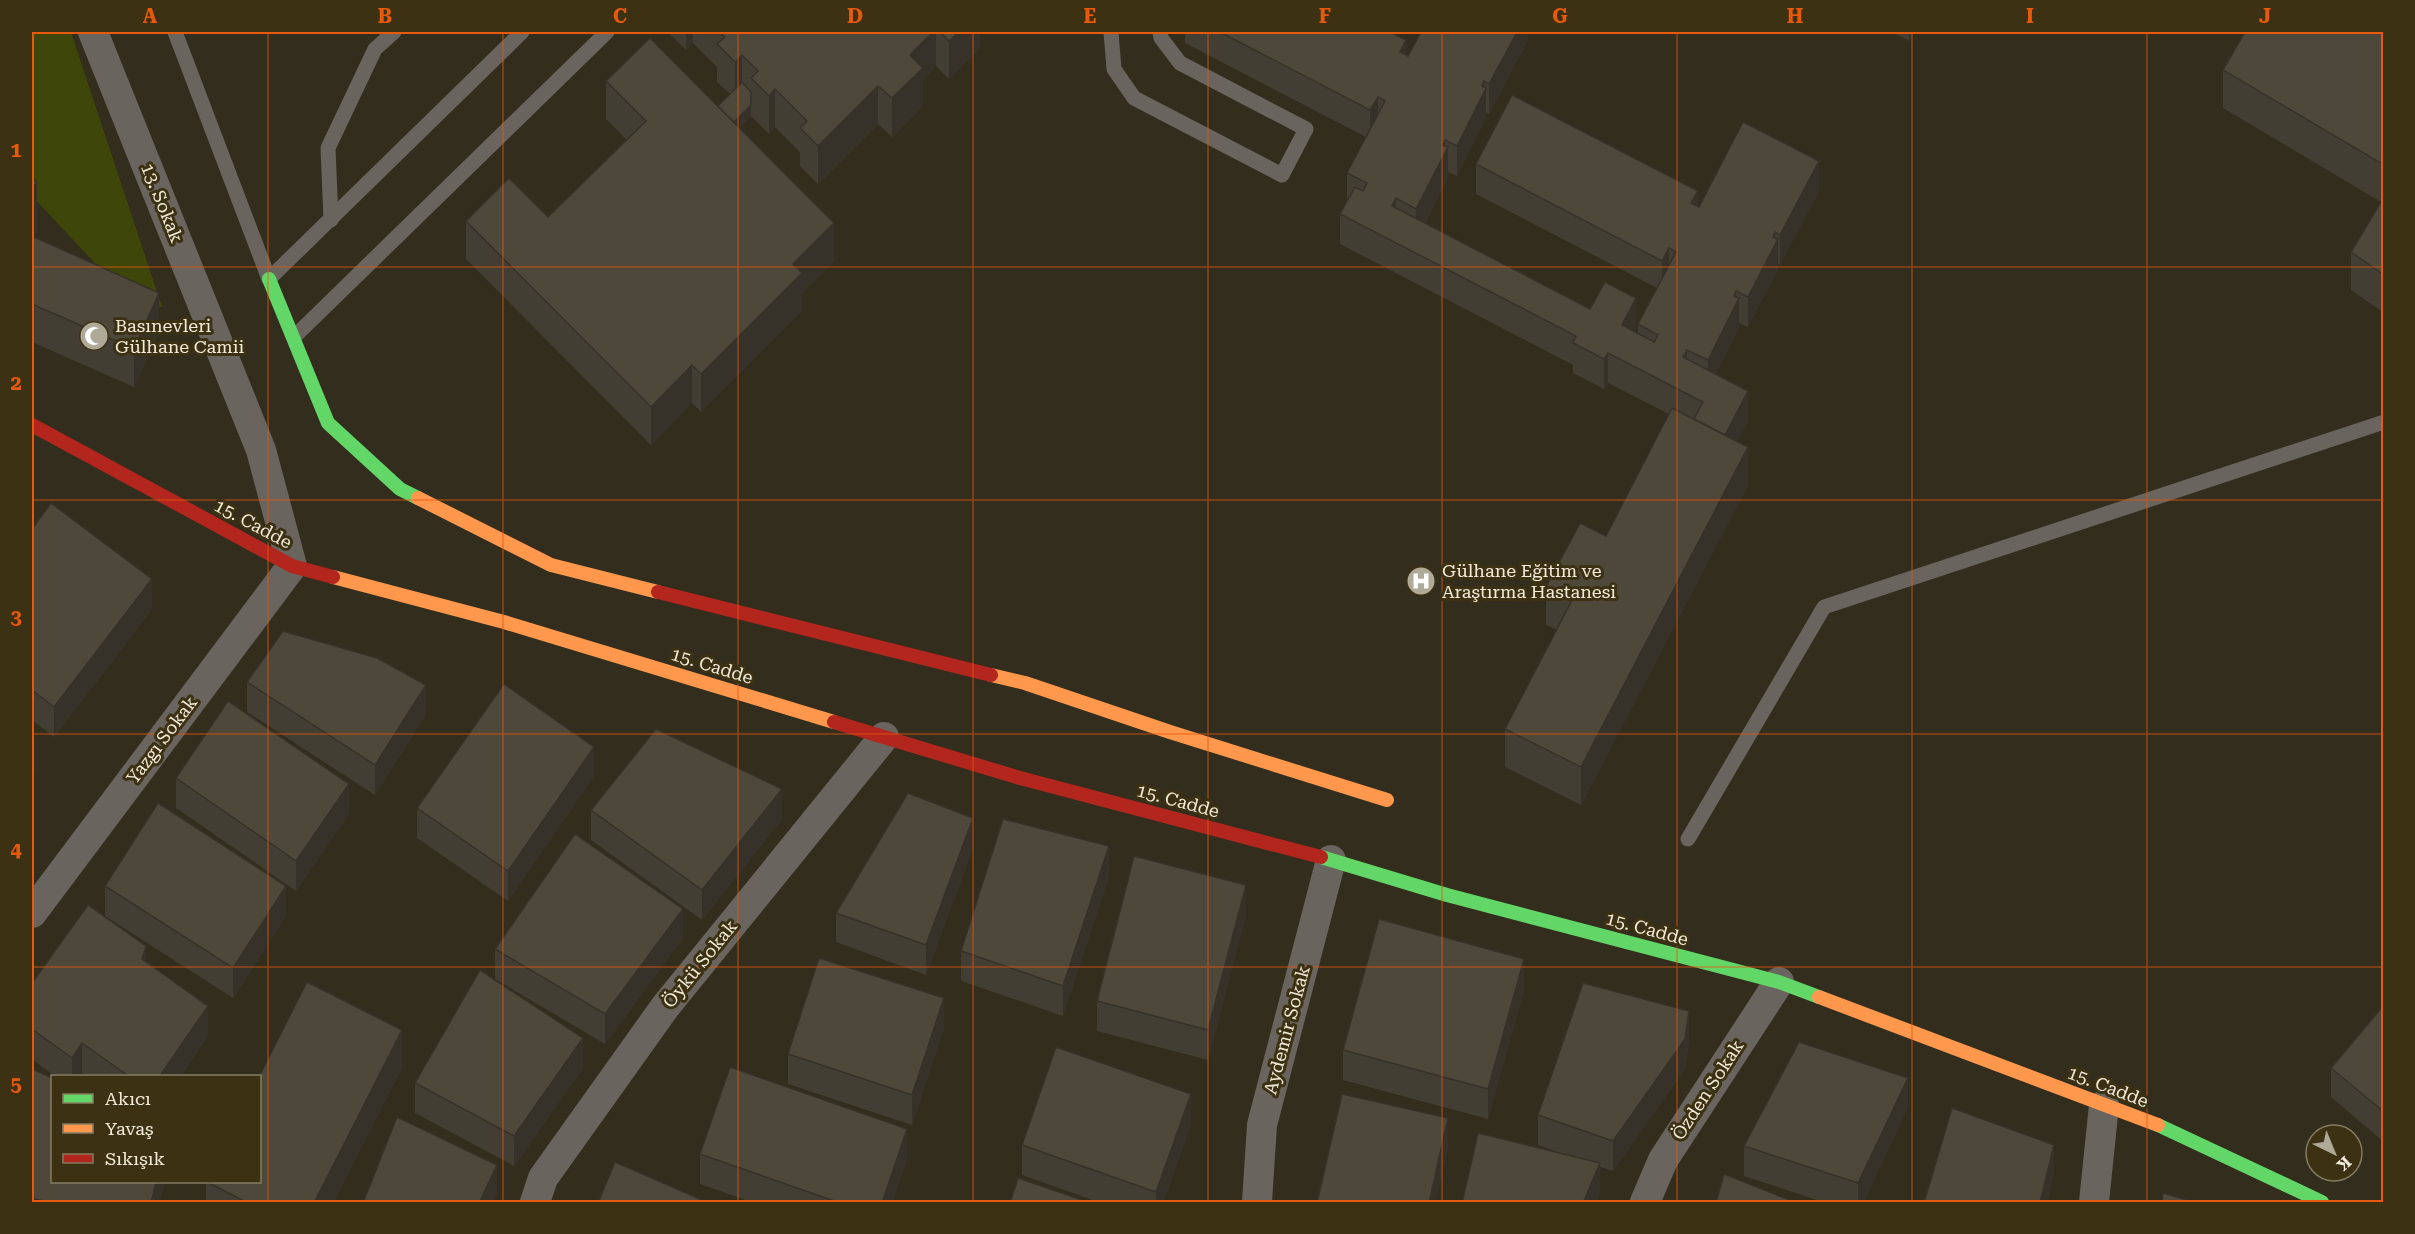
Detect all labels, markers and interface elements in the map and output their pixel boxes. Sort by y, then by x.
text: A [143,4,158,28]
text: B [378,4,392,28]
text: C [613,4,627,28]
text: D [847,4,863,28]
text: E [1084,4,1097,28]
text: F [1319,4,1331,28]
text: G [1552,4,1568,28]
text: H [1787,4,1803,28]
text: I [2026,4,2034,28]
text: J [2259,4,2271,28]
text: 1 [10,138,22,162]
street label: 13. Sokak [137,160,188,246]
place label: Basınevleri Gülhane Camii [115,315,244,357]
mosque icon: Basınevleri Gülhane Camii [78,320,110,352]
text: 2 [10,371,22,395]
street label: 15. Cadde [211,494,296,553]
place label: Gülhane Eğitim ve Araştırma Hastanesi [1442,560,1616,602]
hospital icon: Gülhane Eğitim ve Araştırma Hastanesi [1405,565,1437,597]
text: 3 [10,605,22,629]
street label: 15. Cadde [669,643,756,688]
street label: Yazgı Sokak [122,692,201,788]
street label: 15. Cadde [1134,779,1222,822]
text: 4 [10,838,22,862]
street label: 15. Cadde [1603,907,1691,950]
street label: Öykü Sokak [658,916,741,1012]
street label: Aydemir Sokak [1259,963,1314,1097]
street label: Özden Sokak [1668,1036,1748,1144]
street label: 15. Cadde [2065,1062,2152,1112]
text: 5 [10,1072,22,1096]
legend [51,1075,261,1183]
text: Akıcı [105,1088,151,1109]
text: Yavaş [105,1118,154,1139]
north arrow [2304,1123,2364,1183]
text: Sıkışık [105,1148,165,1169]
text: K [2333,1152,2355,1175]

